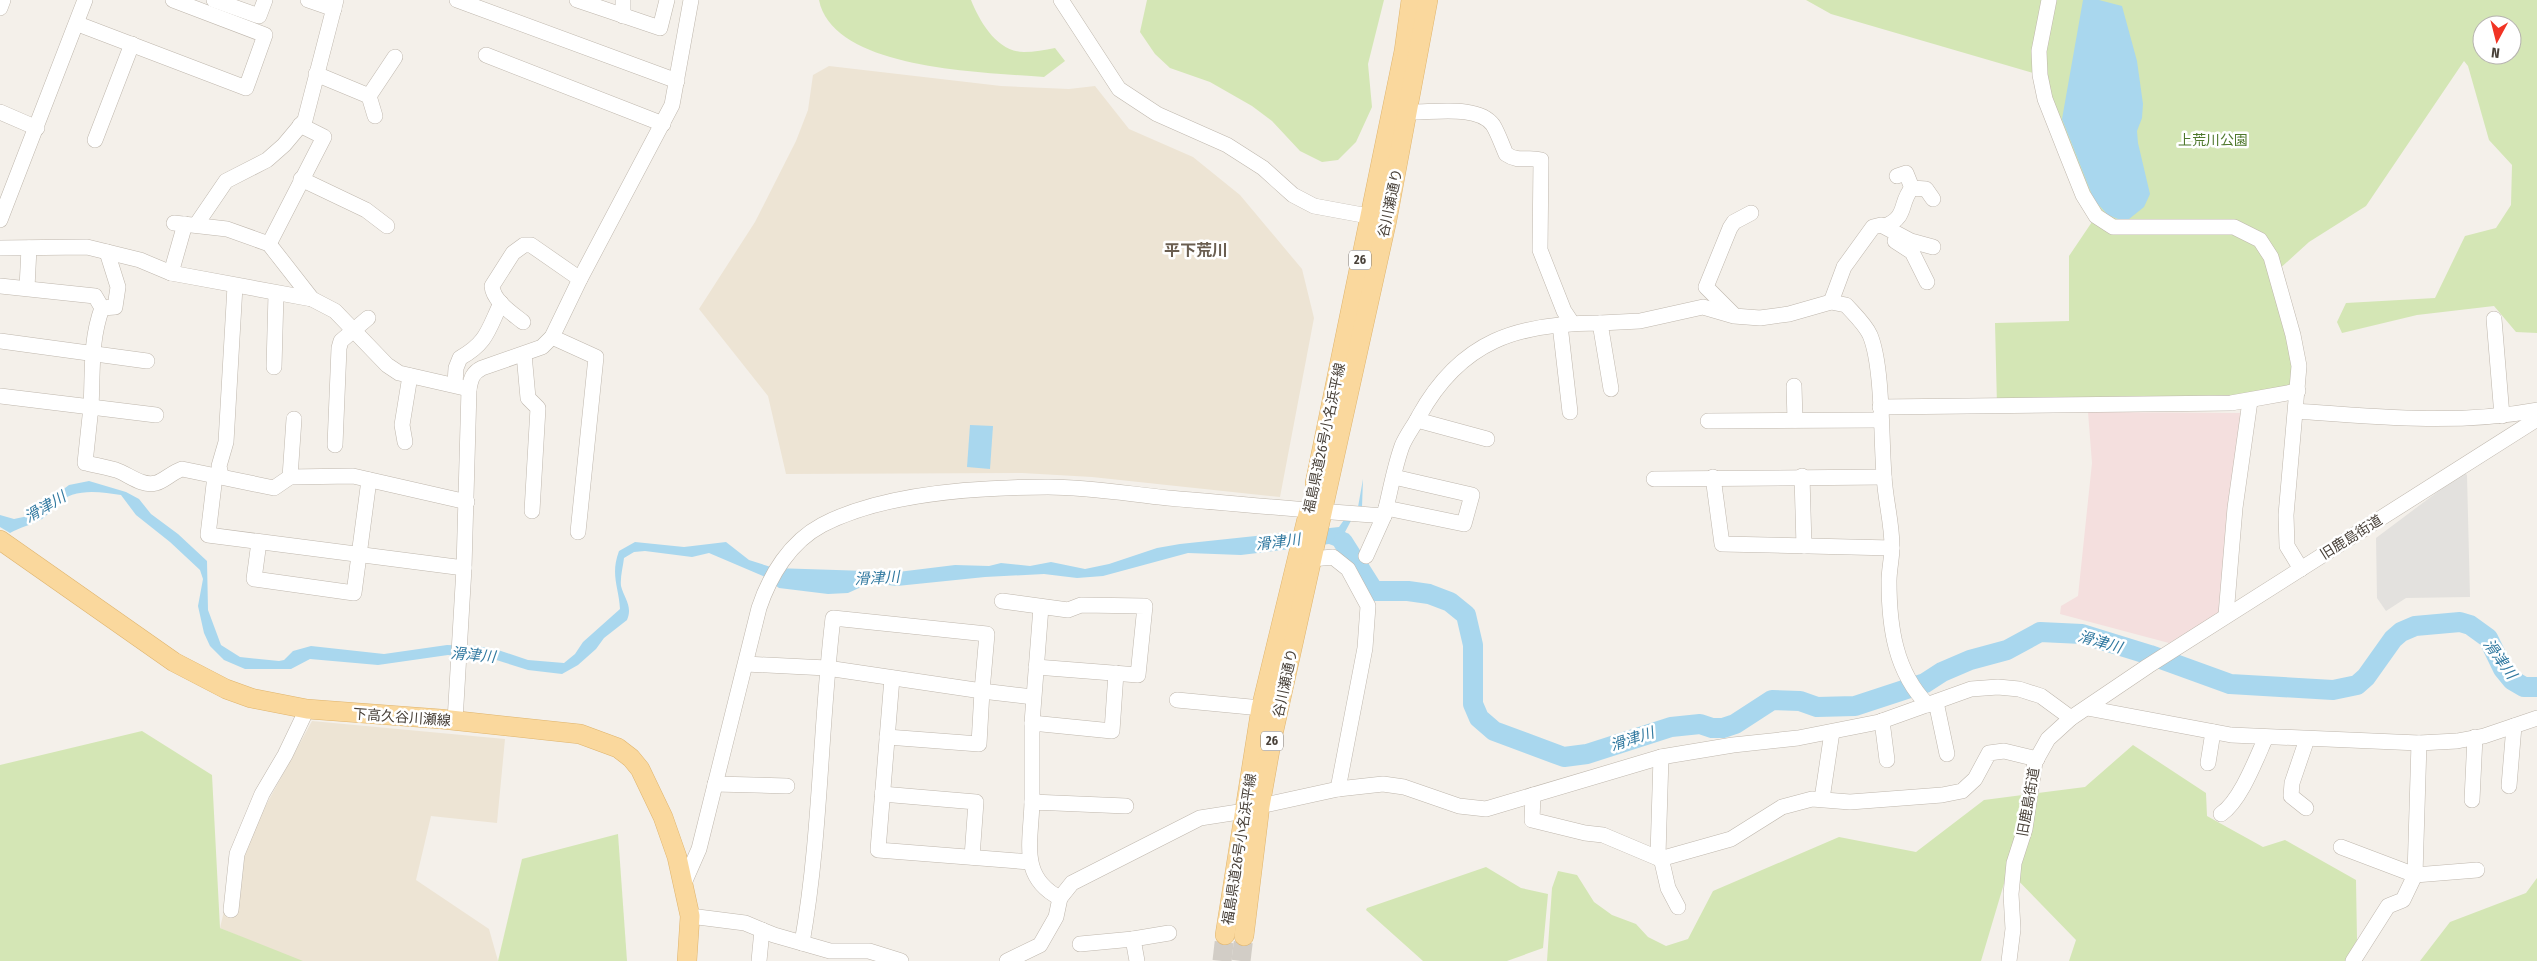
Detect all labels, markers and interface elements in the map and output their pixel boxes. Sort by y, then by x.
north arrow [2472,15,2522,65]
text: N [2490,43,2501,61]
park label: 上荒川公園 [2178,132,2248,149]
street label: 谷川瀬通り [1375,167,1406,239]
district label: 平下荒川 [1164,241,1228,260]
road number: 26 [1349,250,1371,270]
street label: 福島県道26号小名浜平線 [1300,361,1349,515]
water label: 滑津川 [21,487,71,526]
street label: 旧鹿島街道 [2317,512,2385,563]
water label: 滑津川 [1255,530,1303,554]
water label: 滑津川 [854,568,902,588]
water label: 滑津川 [2076,627,2126,657]
water label: 滑津川 [2479,636,2522,684]
water label: 滑津川 [450,644,498,666]
street label: 谷川瀬通り [1270,647,1301,719]
street label: 下高久谷川瀬線 [352,706,451,729]
water label: 滑津川 [1608,723,1658,755]
road number: 26 [1261,731,1283,750]
street label: 旧鹿島街道 [2014,766,2043,838]
street label: 福島県道26号小名浜平線 [1219,772,1260,926]

